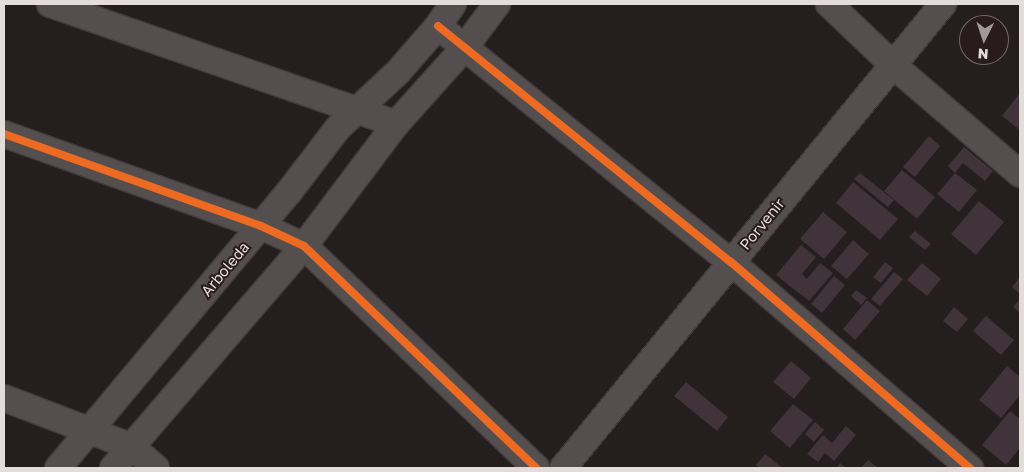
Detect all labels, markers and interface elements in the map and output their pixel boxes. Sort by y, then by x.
north arrow [959,15,1009,65]
text: N [977,46,989,63]
street label: Porvenir [736,195,788,253]
street label: Arboleda [197,238,253,300]

